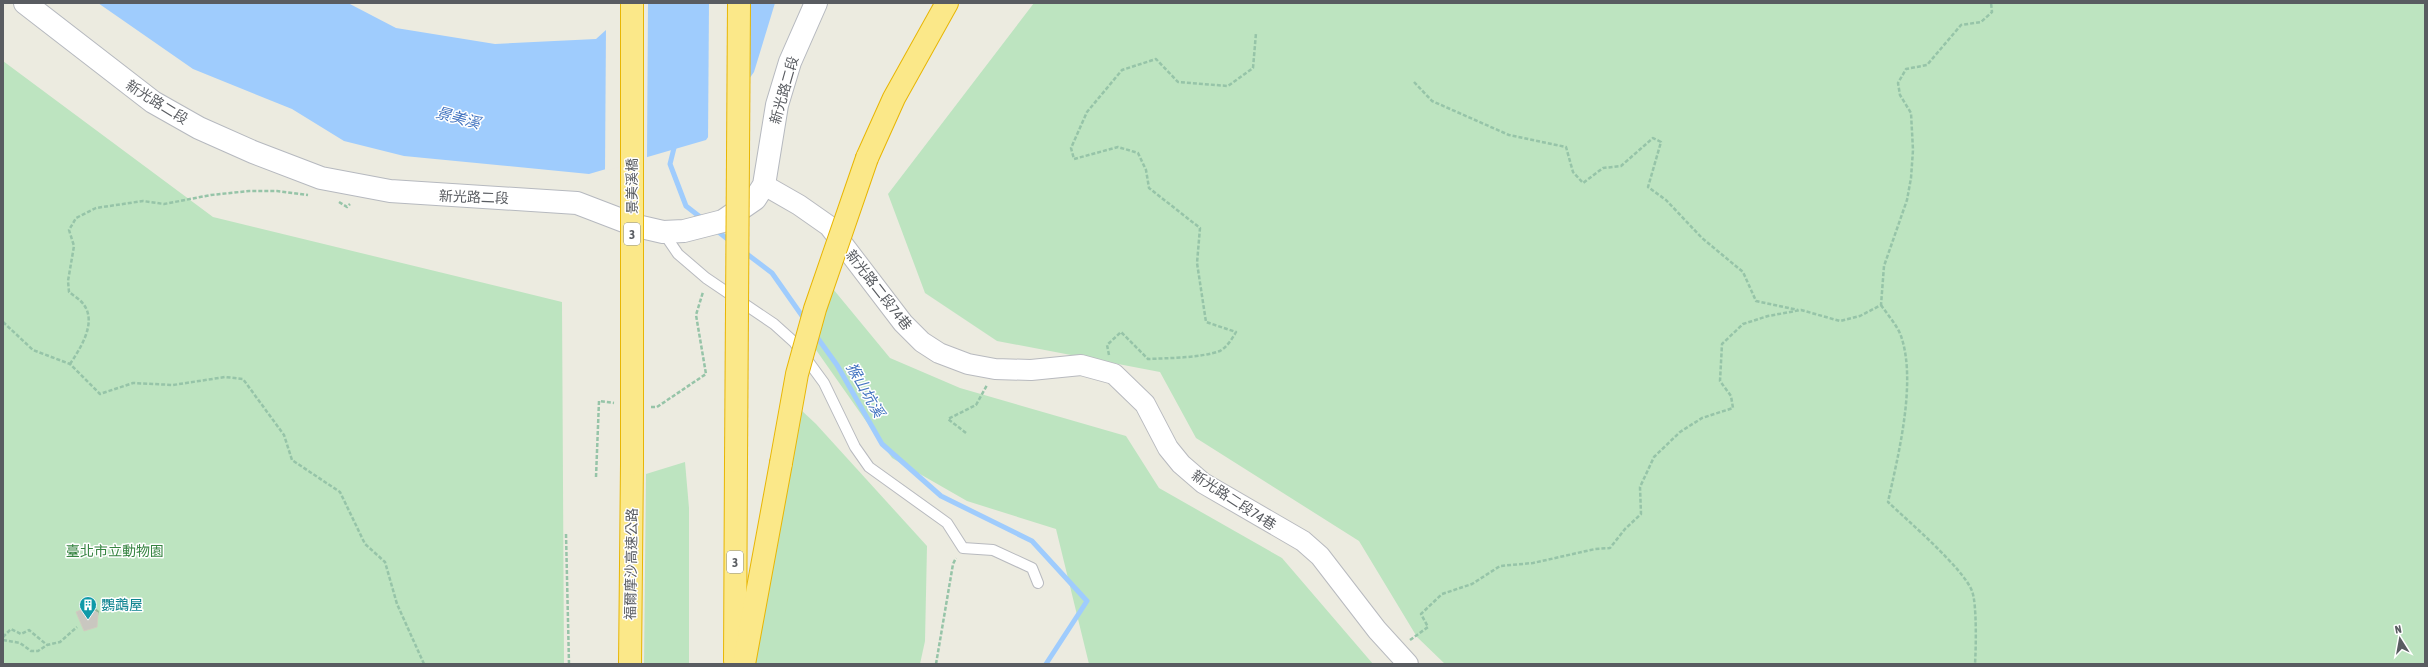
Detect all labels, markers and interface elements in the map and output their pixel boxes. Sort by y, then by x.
street label: 新光路二段 [767,54,801,126]
street label: 新光路二段 [123,77,191,127]
water label: 景美溪 [434,103,484,132]
street label: 景美溪橋 [624,158,640,214]
street label: 新光路二段 [439,188,509,206]
road number: 3 [624,223,640,245]
street label: 新光路二段74巷 [843,247,915,333]
water label: 猴山坑溪 [843,360,889,422]
street label: 新光路二段74巷 [1189,467,1279,533]
street label: 福爾摩沙高速公路 [622,508,640,620]
park label: 臺北市立動物園 [66,543,164,559]
road number: 3 [727,551,743,573]
building icon: 鸚鵡屋 [78,595,98,620]
place label: 鸚鵡屋 [101,597,143,613]
north arrow [2380,619,2420,659]
text: N [2394,623,2402,636]

